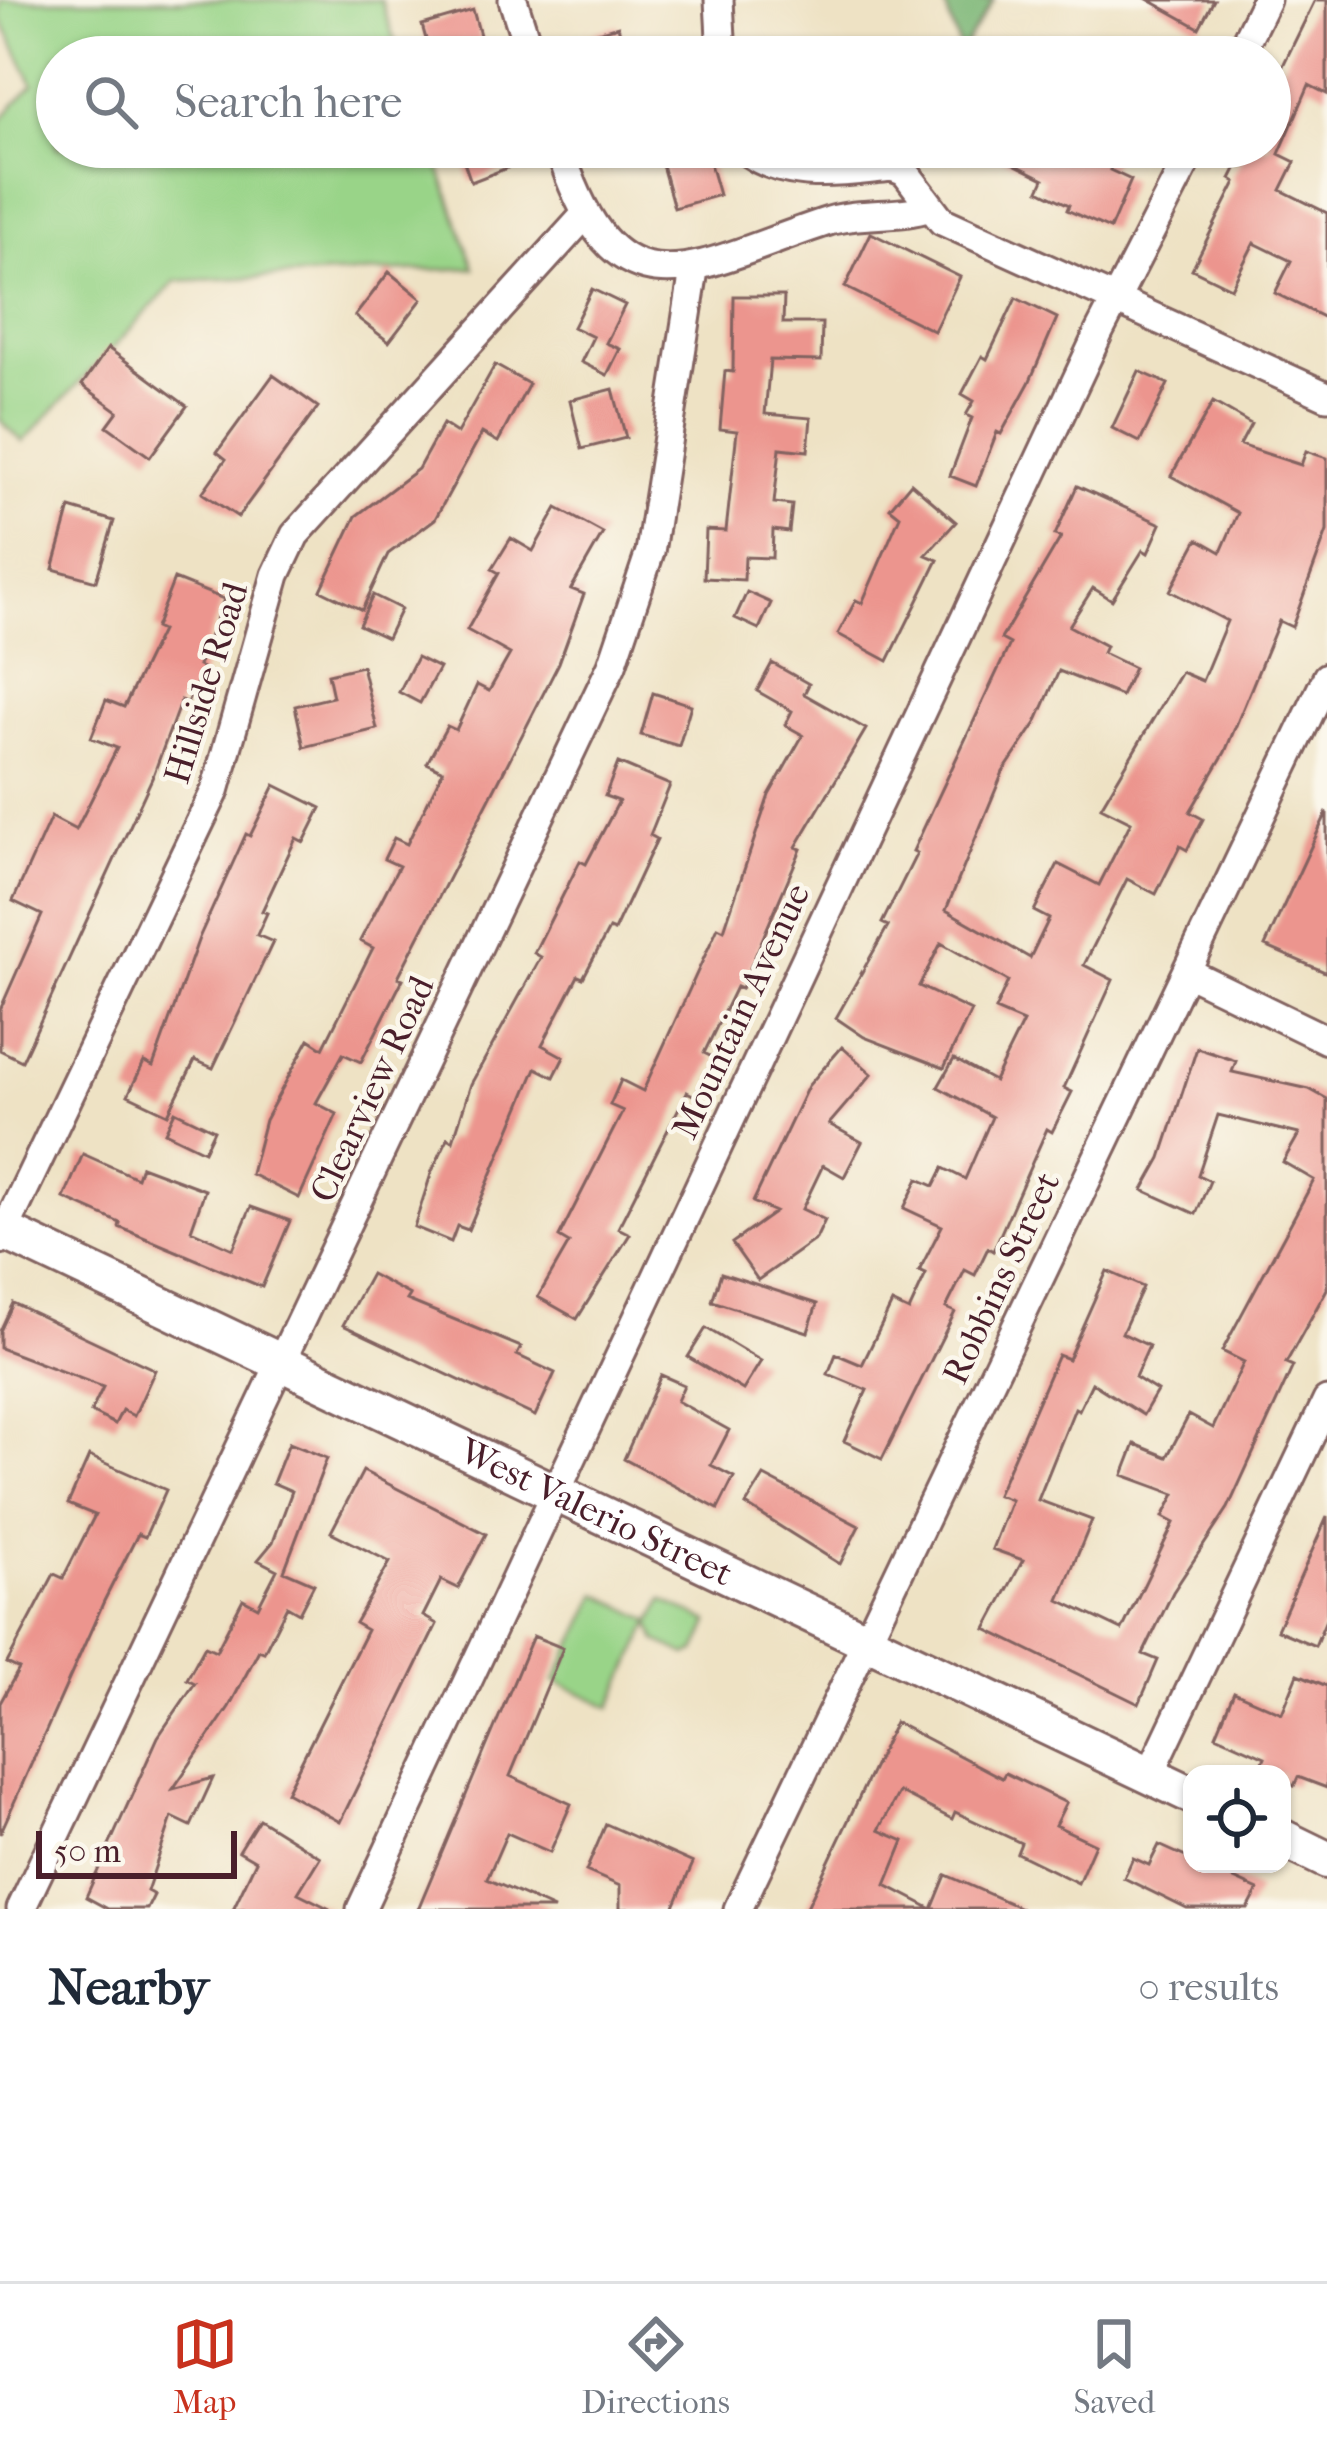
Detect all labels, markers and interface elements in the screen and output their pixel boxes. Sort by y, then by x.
search box [36,36,1291,168]
icon: search [78,69,144,135]
text: Search here [174,76,402,129]
street label: Hillside Road [156,577,257,789]
street label: Mountain Avenue [664,877,818,1145]
street label: Clearview Road [301,969,443,1209]
street label: Robbins Street [934,1165,1068,1391]
street label: West Valerio Street [452,1429,739,1595]
map controls [1183,1765,1291,1873]
button: locate [1183,1765,1291,1873]
scale bar [36,1825,237,1878]
text: 50 m [54,1832,121,1871]
text: Nearby [48,1957,209,2017]
text: 0 results [1138,1964,1279,2010]
tab: Map [172,2311,238,2422]
tab: Directions [581,2311,730,2422]
tab: Saved [1073,2311,1155,2422]

